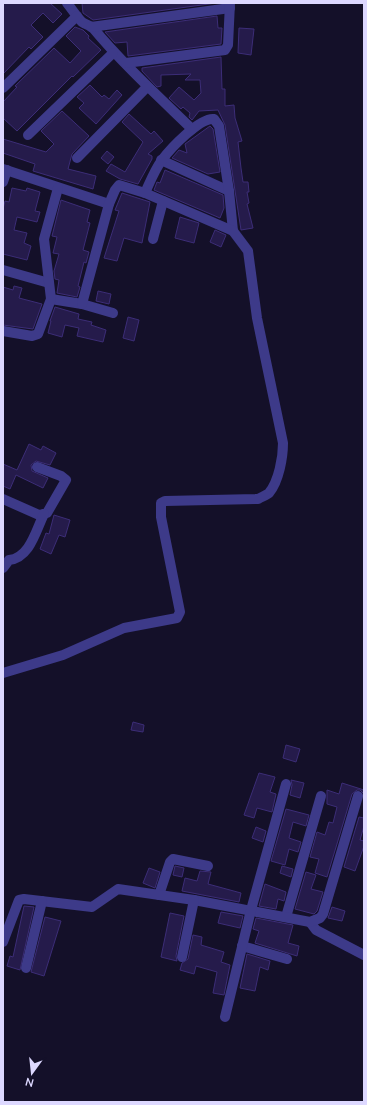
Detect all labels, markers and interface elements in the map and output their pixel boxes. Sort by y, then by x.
north arrow [12,1053,52,1093]
text: N [24,1074,35,1090]

